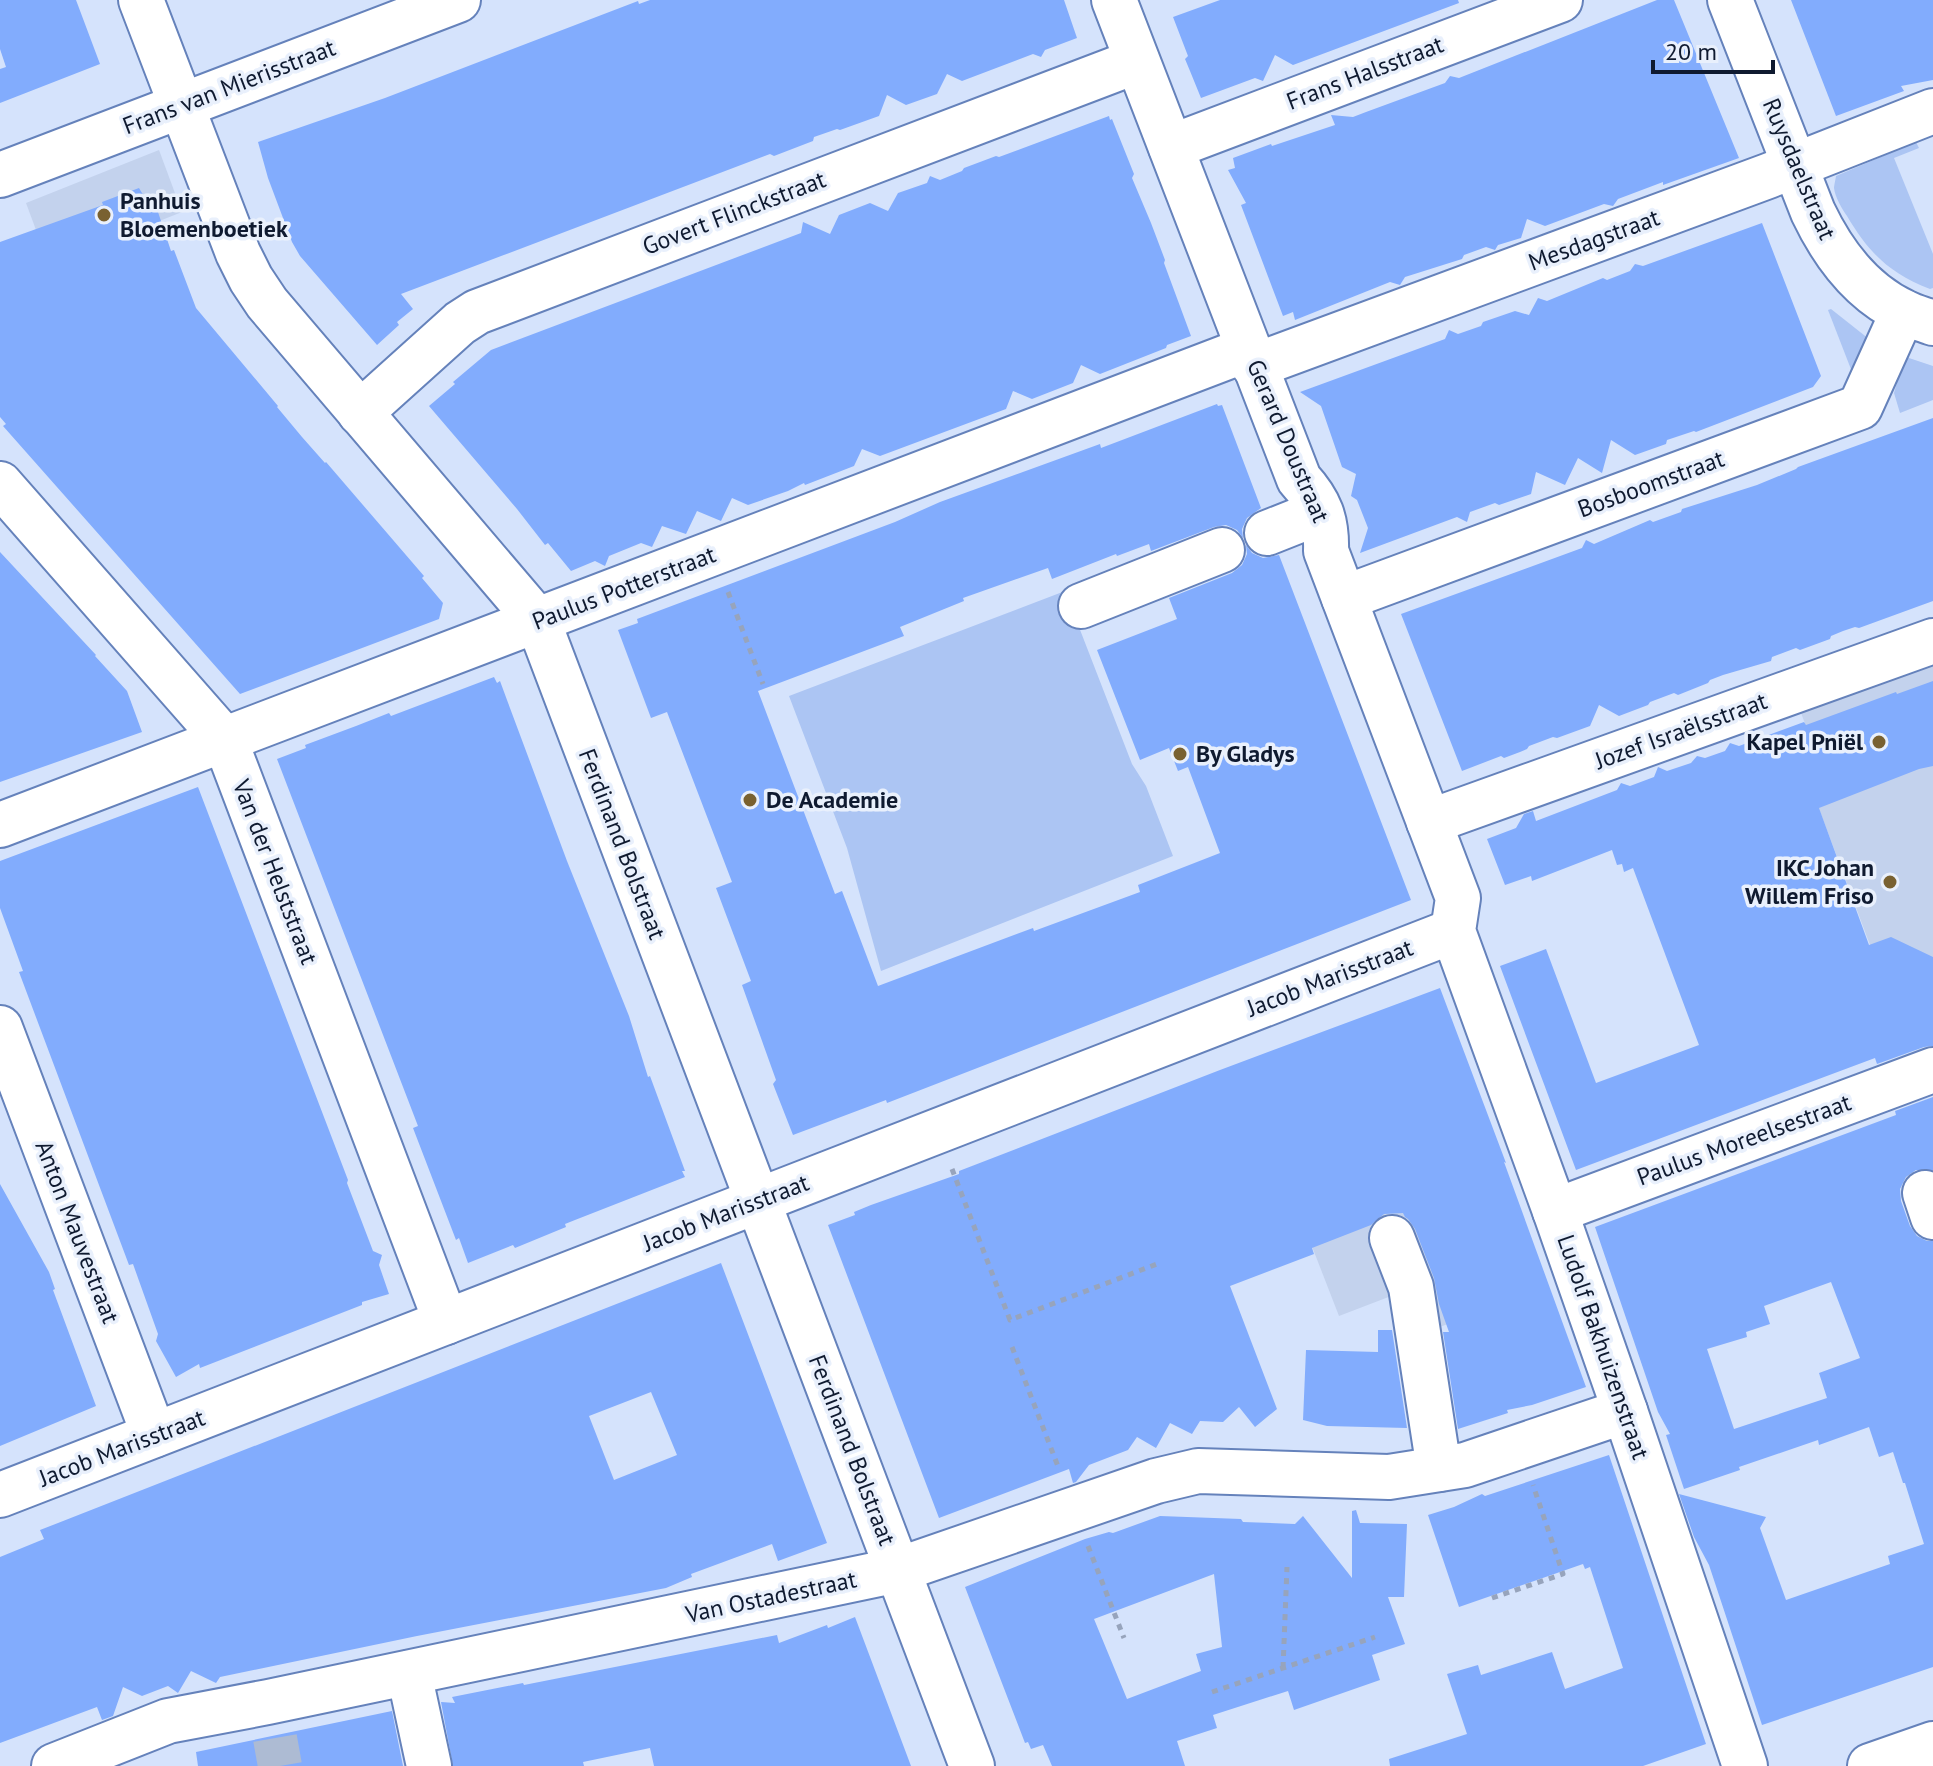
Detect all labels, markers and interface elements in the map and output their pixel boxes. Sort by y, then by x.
scale bar [1653,24,1773,74]
street label: Frans Halsstraat [1282,28,1448,117]
street label: Frans van Mierisstraat [118,32,340,141]
text: 20 m [1665,36,1717,67]
street label: Ruysdaelstraat [1756,93,1843,244]
street label: Govert Flinckstraat [638,163,830,262]
place label: Panhuis Bloemenboetiek [120,185,288,244]
street label: Mesdagstraat [1524,201,1664,278]
marker: Panhuis Bloemenboetiek [95,206,113,224]
street label: Gerard Doustraat [1240,355,1337,527]
street label: Bosboomstraat [1573,443,1728,524]
street label: Paulus Potterstraat [528,538,720,637]
street label: Jozef Israëlsstraat [1590,685,1771,776]
place label: Kapel Pniël [1747,726,1864,757]
marker: Kapel Pniël [1870,733,1888,751]
place label: By Gladys [1196,738,1295,769]
street label: Ferdinand Bolstraat [572,744,673,944]
marker: By Gladys [1171,745,1189,763]
street label: Van der Helststraat [226,774,325,969]
place label: De Academie [766,784,898,815]
marker: De Academie [741,791,759,809]
place label: IKC Johan Willem Friso [1745,852,1874,911]
marker: IKC Johan Willem Friso [1881,873,1899,891]
street label: Jacob Marisstraat [1241,932,1417,1024]
street label: Paulus Moreelsestraat [1633,1086,1855,1193]
street label: Anton Mauvestraat [28,1136,127,1328]
street label: Jacob Marisstraat [637,1167,813,1259]
street label: Ludolf Bakhuizenstraat [1550,1230,1656,1463]
street label: Ferdinand Bolstraat [802,1350,903,1550]
street label: Jacob Marisstraat [33,1402,209,1494]
street label: Van Ostadestraat [682,1563,859,1630]

